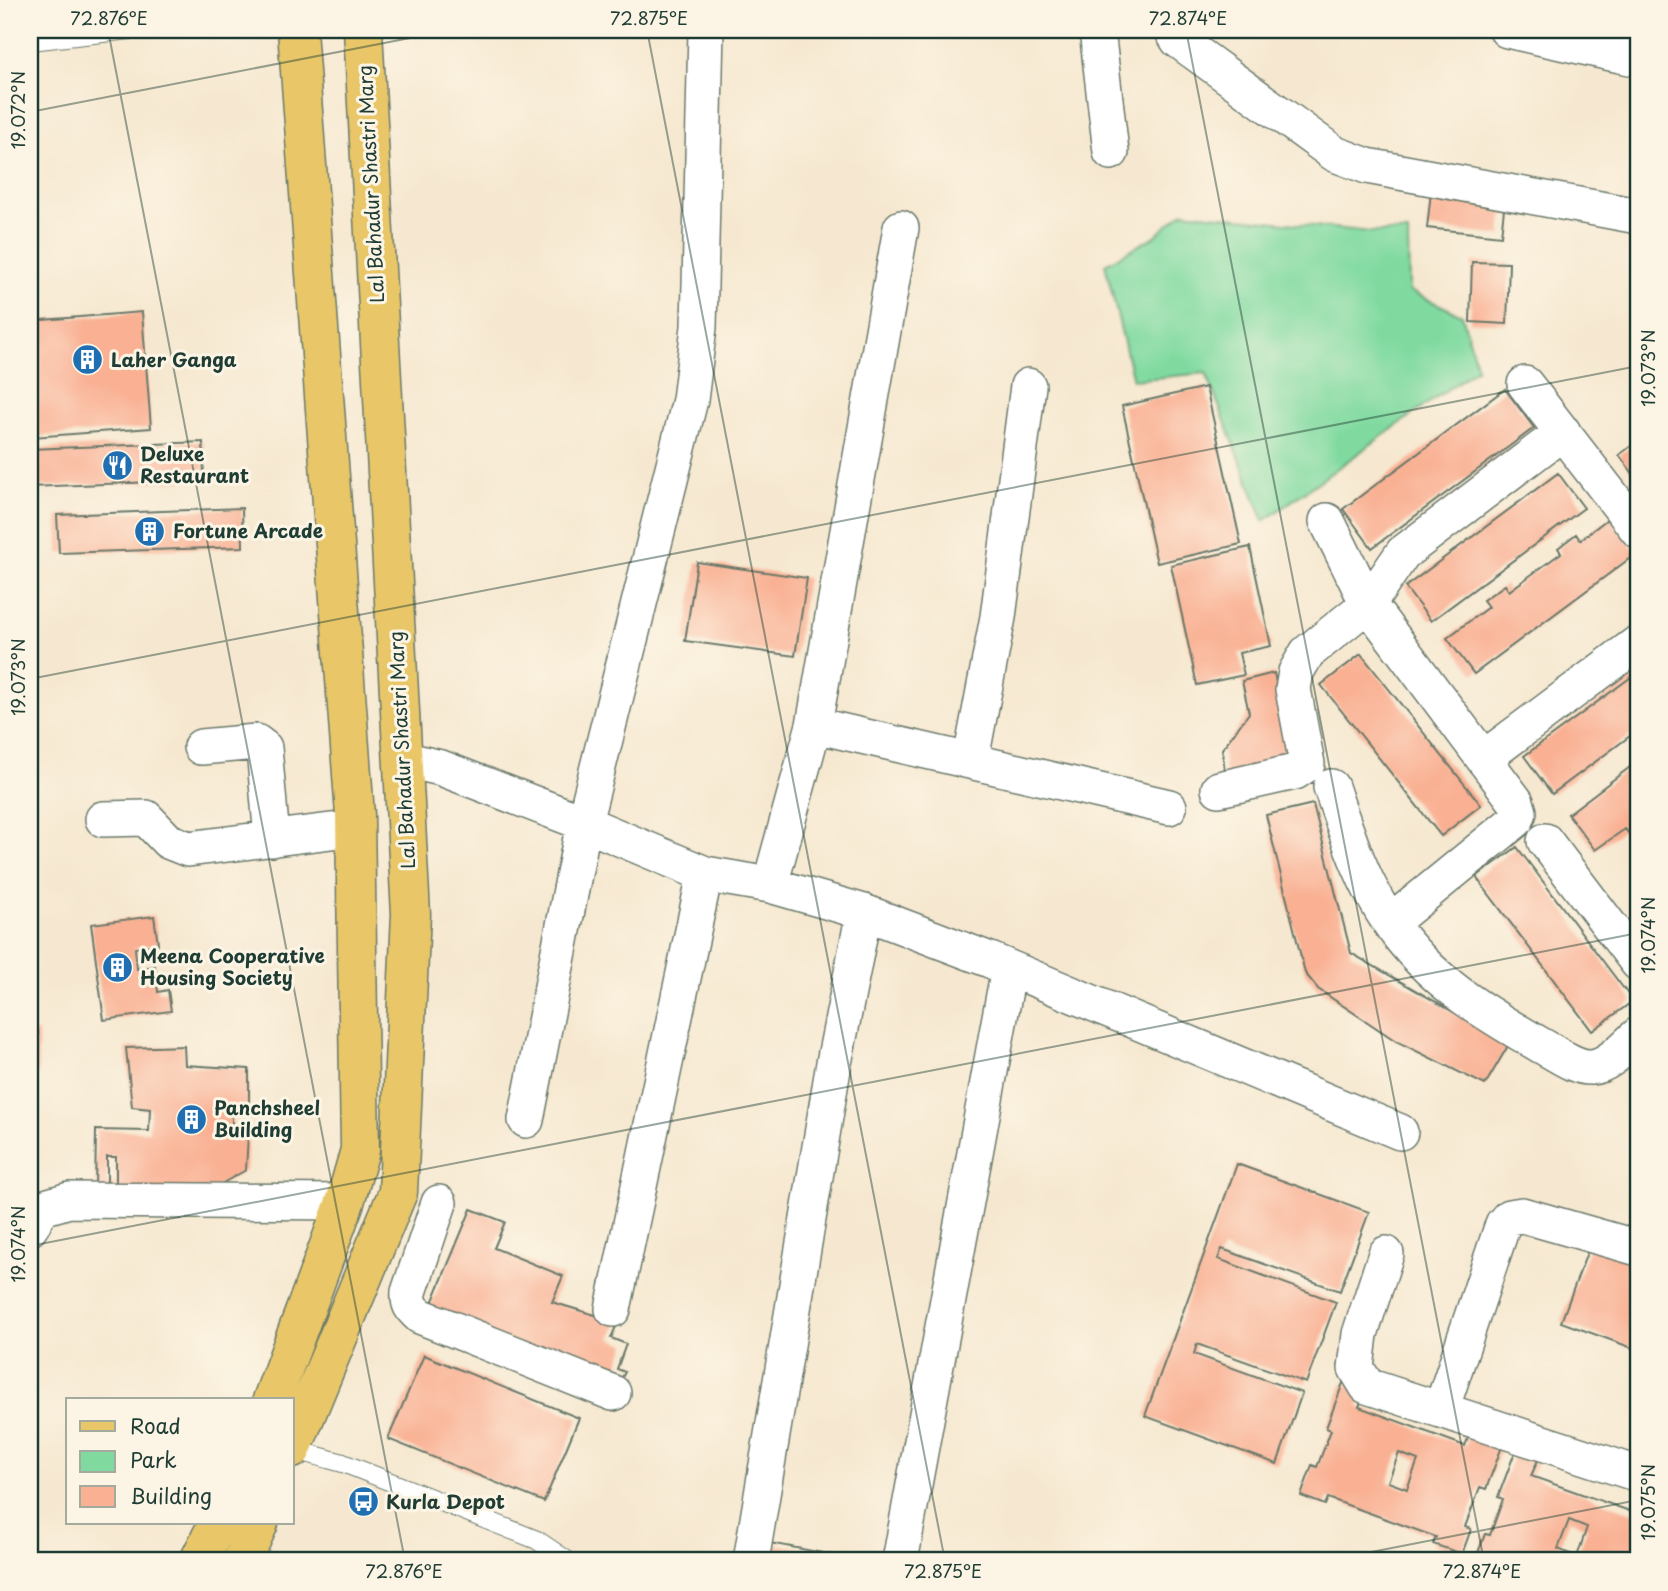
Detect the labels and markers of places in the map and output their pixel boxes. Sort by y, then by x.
building icon: Laher Ganga [71,343,105,377]
place label: Laher Ganga [111,345,237,373]
place label: Deluxe Restaurant [140,439,249,489]
restaurant icon: Deluxe Restaurant [100,448,134,482]
building icon: Fortune Arcade [133,514,167,548]
place label: Fortune Arcade [173,516,323,544]
place label: Meena Cooperative Housing Society [140,941,325,991]
building icon: Meena Cooperative Housing Society [100,950,134,984]
place label: Panchsheel Building [214,1093,320,1143]
building icon: Panchsheel Building [174,1102,208,1136]
bus stop icon: Kurla Depot [346,1485,380,1519]
place label: Kurla Depot [386,1487,505,1515]

